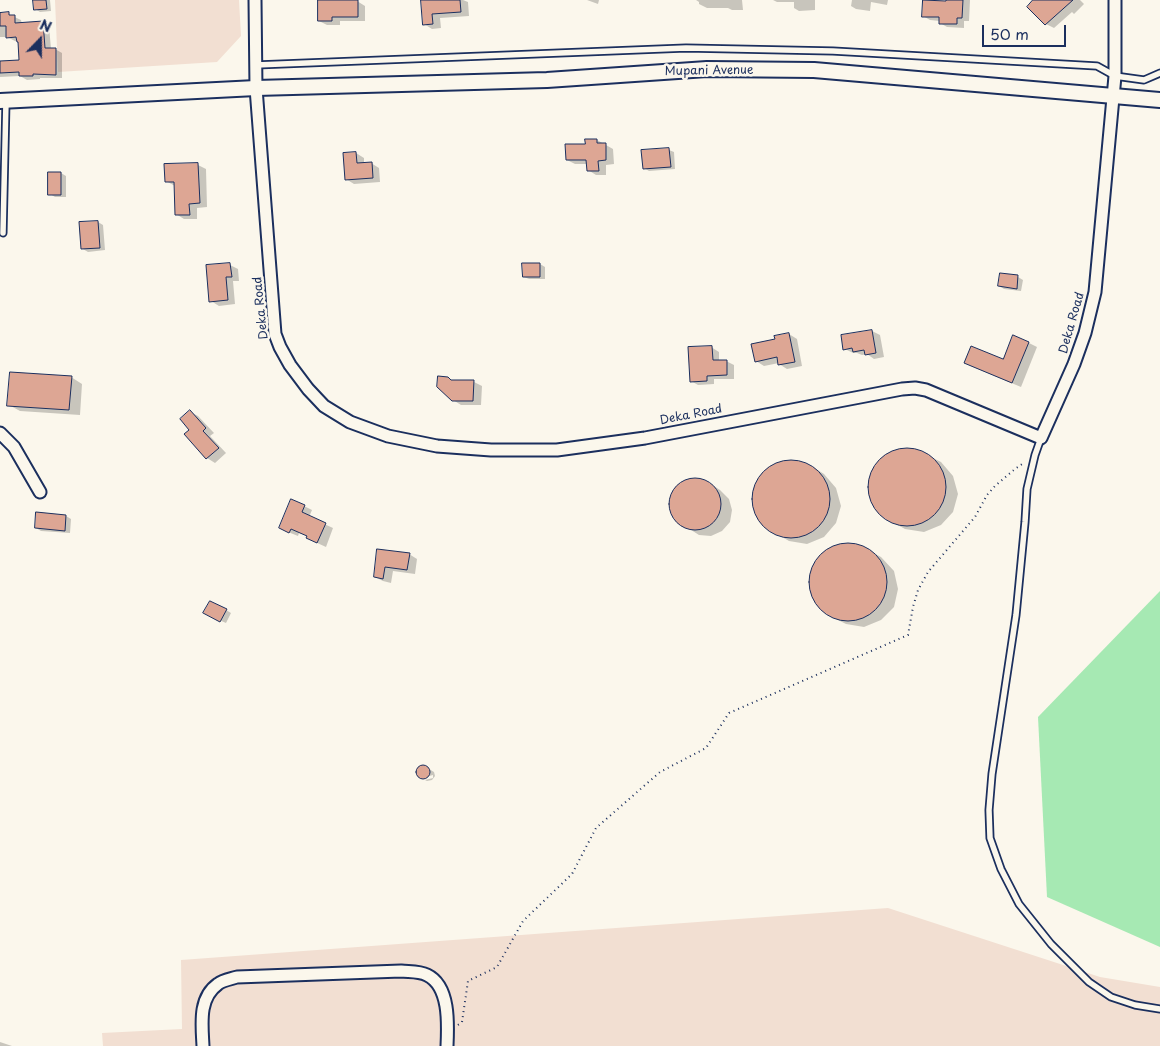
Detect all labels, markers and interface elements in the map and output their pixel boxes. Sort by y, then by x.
text: N [37,14,55,37]
north arrow [15,15,65,65]
scale bar [985,15,1069,47]
text: 50 m [990,22,1029,45]
street label: Mupani Avenue [664,63,754,79]
street label: Deka Road [251,276,271,340]
street label: Deka Road [1056,291,1088,355]
street label: Deka Road [659,402,723,428]

